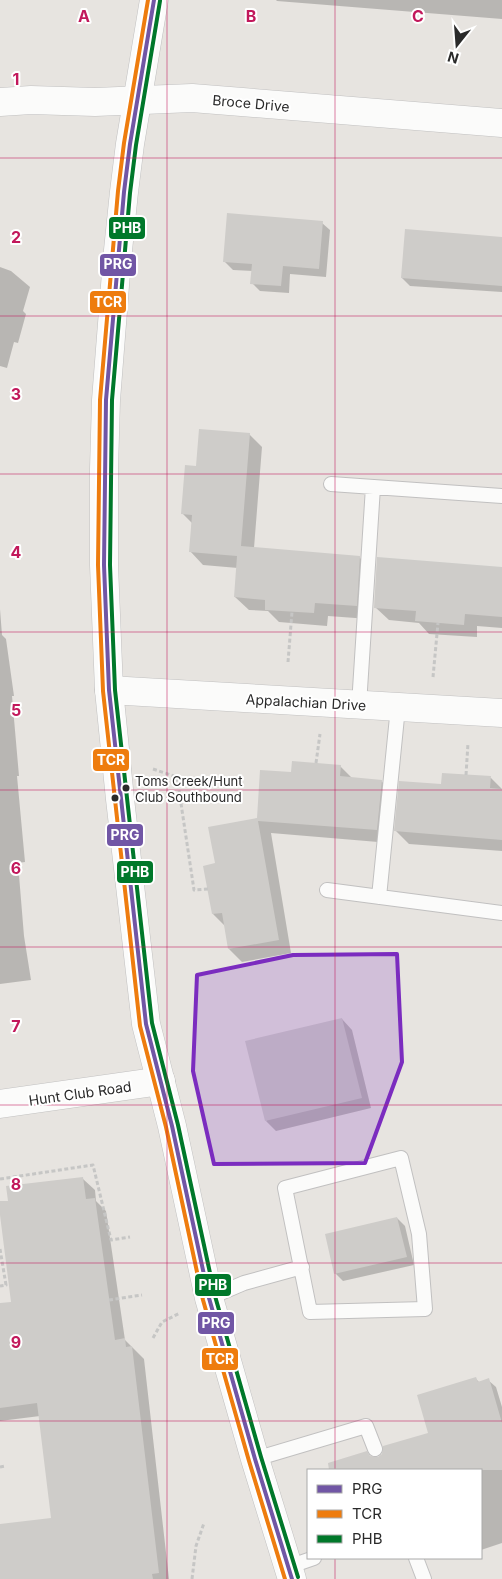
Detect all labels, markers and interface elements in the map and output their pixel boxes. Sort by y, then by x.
text: A [78,6,90,26]
text: B [246,6,256,26]
text: C [412,6,424,26]
north arrow [432,20,482,70]
text: N [445,48,461,68]
text: 1 [13,69,19,89]
street label: Broce Drive [212,91,290,115]
line badge: PHB [108,216,146,240]
text: PHB [113,219,141,236]
text: 2 [11,227,21,247]
line badge: PRG [99,253,137,277]
text: PRG [104,255,132,272]
line badge: TCR [89,290,127,314]
text: TCR [94,293,122,310]
text: 3 [11,384,21,404]
text: 4 [11,542,22,562]
street label: Appalachian Drive [245,690,367,714]
text: 5 [11,700,21,720]
line badge: TCR [92,748,130,772]
text: TCR [97,751,125,768]
place label: Toms Creek/Hunt Club Southbound [135,773,243,805]
marker: Toms Creek/Hunt Club Southbound [121,783,131,793]
unlabelled marker [110,793,120,803]
line badge: PRG [106,823,144,847]
text: PRG [111,826,139,843]
text: 6 [11,858,21,878]
line badge: PHB [116,860,154,884]
text: PHB [121,863,149,880]
text: 7 [11,1016,21,1036]
street label: Hunt Club Road [27,1077,133,1109]
text: 8 [11,1174,21,1194]
line badge: PHB [194,1273,232,1297]
text: PHB [199,1276,227,1293]
line badge: PRG [197,1311,235,1335]
text: PRG [202,1314,230,1331]
text: 9 [11,1332,21,1352]
line badge: TCR [201,1347,239,1371]
text: TCR [206,1350,234,1367]
legend [307,1469,482,1559]
text: PRG [352,1479,382,1498]
text: TCR [352,1504,382,1523]
text: PHB [352,1529,383,1548]

